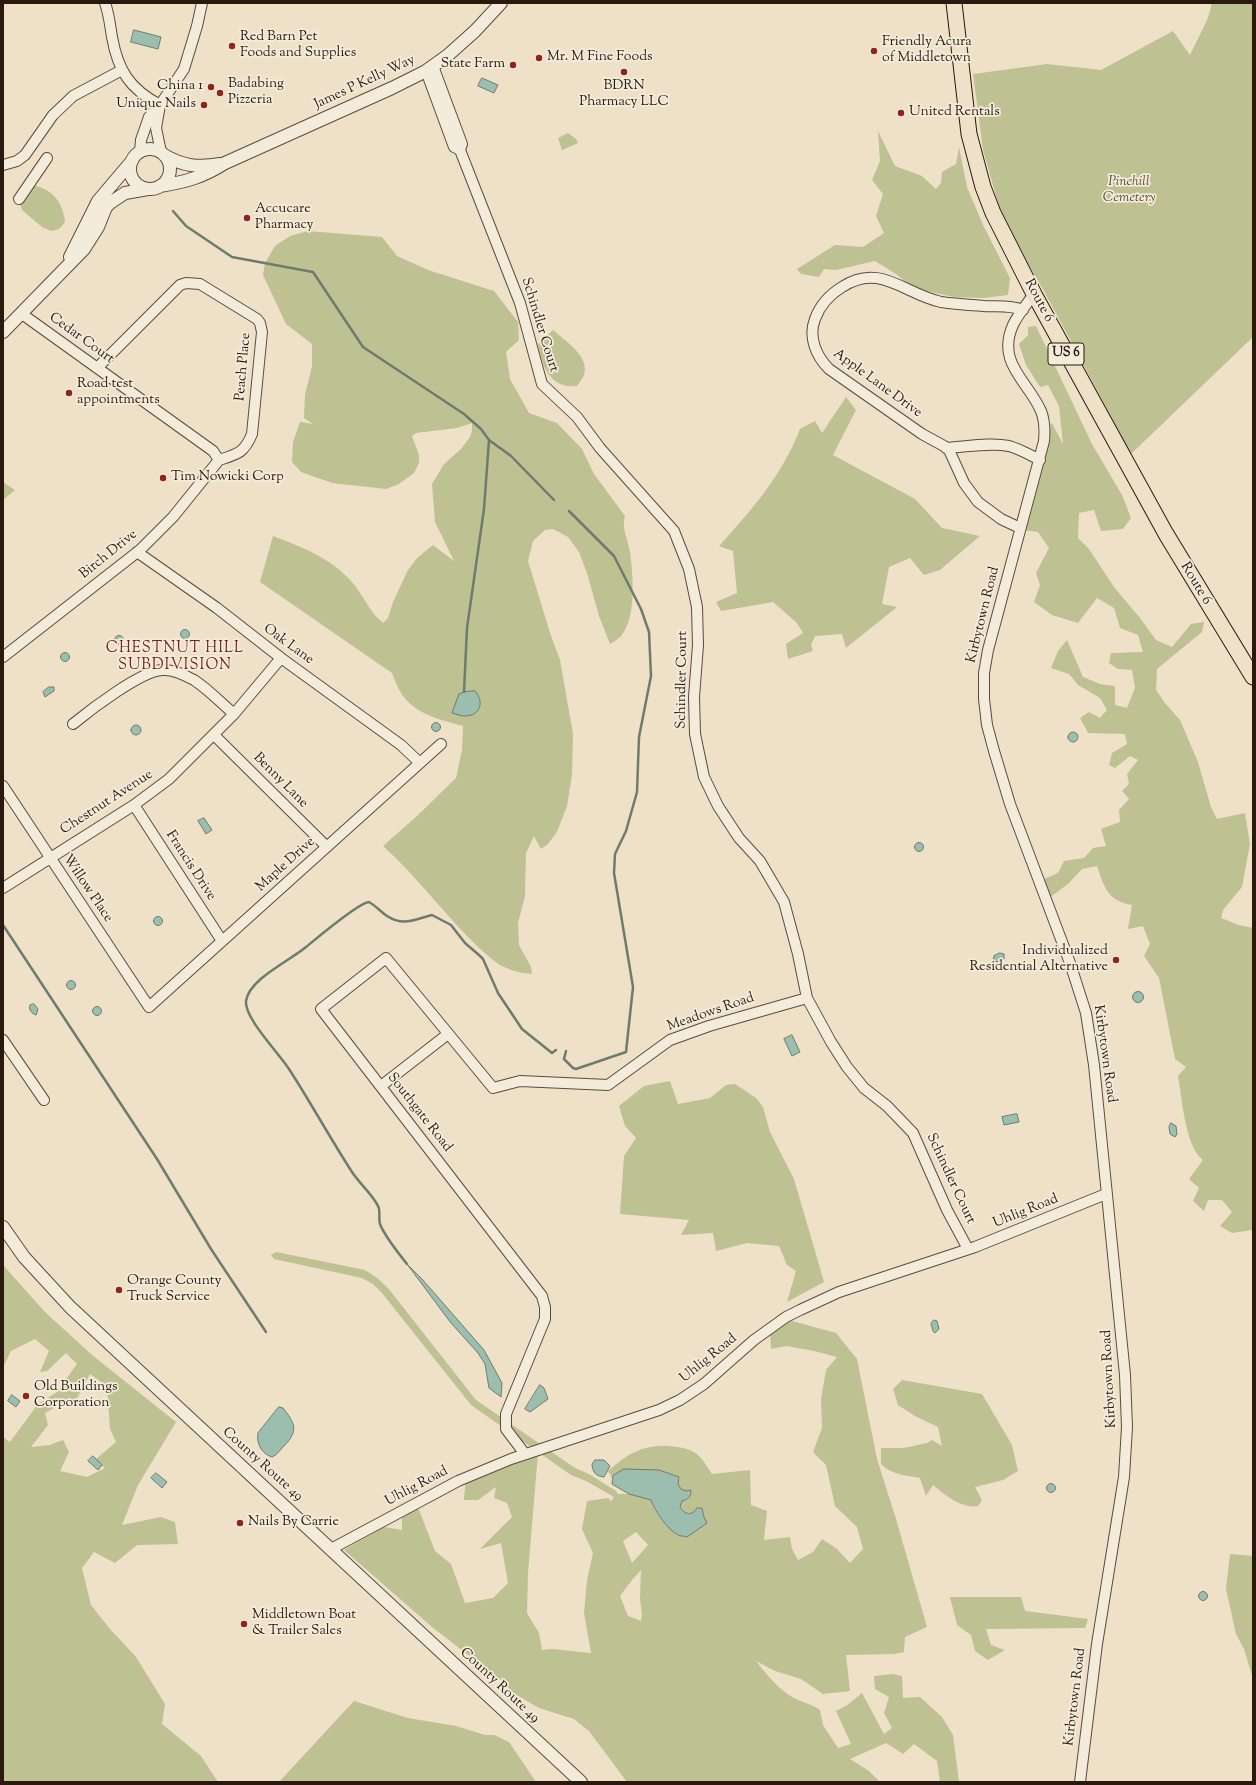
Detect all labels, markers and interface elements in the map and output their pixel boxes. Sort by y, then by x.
place label: Red Barn Pet Foods and Supplies [240,30,356,62]
place label: Friendly Acura of Middletown [882,35,972,68]
marker: Red Barn Pet Foods and Supplies [227,41,237,51]
marker: Friendly Acura of Middletown [869,46,879,56]
place label: Mr. M Fine Foods [547,50,653,66]
street label: James P Kelly Way [312,52,418,114]
marker: Mr. M Fine Foods [534,53,544,63]
place label: State Farm [441,57,505,73]
marker: State Farm [508,60,518,70]
marker: BDRN Pharmacy LLC [619,67,629,77]
place label: Badabing Pizzeria [228,77,284,110]
place label: China 1 [157,79,203,95]
place label: BDRN Pharmacy LLC [579,79,669,112]
marker: China 1 [206,82,216,92]
marker: Badabing Pizzeria [215,88,225,98]
place label: Unique Nails [116,97,196,113]
marker: Unique Nails [199,100,209,110]
place label: United Rentals [909,105,1000,121]
marker: United Rentals [896,108,906,118]
park label: Pinehill Cemetery [1103,175,1155,208]
place label: Accucare Pharmacy [255,202,313,234]
marker: Accucare Pharmacy [242,213,252,223]
street label: Schindler Court [517,276,561,374]
street label: Route 6 [1020,276,1056,326]
street label: Cedar Court [45,310,117,368]
street label: Peach Place [233,332,255,402]
road number: US 6 [1048,343,1084,365]
street label: Apple Lane Drive [829,346,925,422]
place label: Road test appointments [77,377,160,410]
marker: Road test appointments [64,388,74,398]
place label: Tim Nowicki Corp [171,470,284,486]
marker: Tim Nowicki Corp [158,473,168,483]
street label: Birch Drive [77,527,141,583]
street label: Route 6 [1176,560,1214,608]
street label: Kirbytown Road [964,565,1004,665]
street label: Oak Lane [259,621,317,669]
street label: Schindler Court [674,631,692,729]
district label: CHESTNUT HILL SUBDIVISION [106,640,244,675]
street label: Benny Lane [249,750,311,812]
street label: Chestnut Avenue [58,767,156,839]
street label: Francis Drive [161,828,219,904]
street label: Maple Drive [253,834,319,896]
street label: Willow Place [58,852,116,926]
place label: Individualized Residential Alternative [969,944,1108,976]
marker: Individualized Residential Alternative [1111,955,1121,965]
street label: Meadows Road [665,990,757,1036]
street label: Kirbytown Road [1089,1004,1119,1104]
street label: Southgate Road [383,1070,455,1156]
street label: Schindler Court [922,1131,978,1227]
street label: Uhlig Road [991,1191,1061,1233]
place label: Orange County Truck Service [127,1274,222,1306]
marker: Orange County Truck Service [114,1285,124,1295]
street label: Kirbytown Road [1099,1329,1121,1429]
street label: Uhlig Road [677,1331,741,1387]
place label: Old Buildings Corporation [34,1380,118,1412]
marker: Old Buildings Corporation [21,1391,31,1401]
street label: County Route 49 [218,1424,306,1506]
street label: Uhlig Road [383,1463,451,1511]
place label: Nails By Carrie [248,1515,339,1531]
marker: Nails By Carrie [235,1518,245,1528]
place label: Middletown Boat & Trailer Sales [252,1608,356,1640]
marker: Middletown Boat & Trailer Sales [239,1619,249,1629]
street label: County Route 49 [456,1645,542,1727]
street label: Kirbytown Road [1062,1647,1090,1747]

